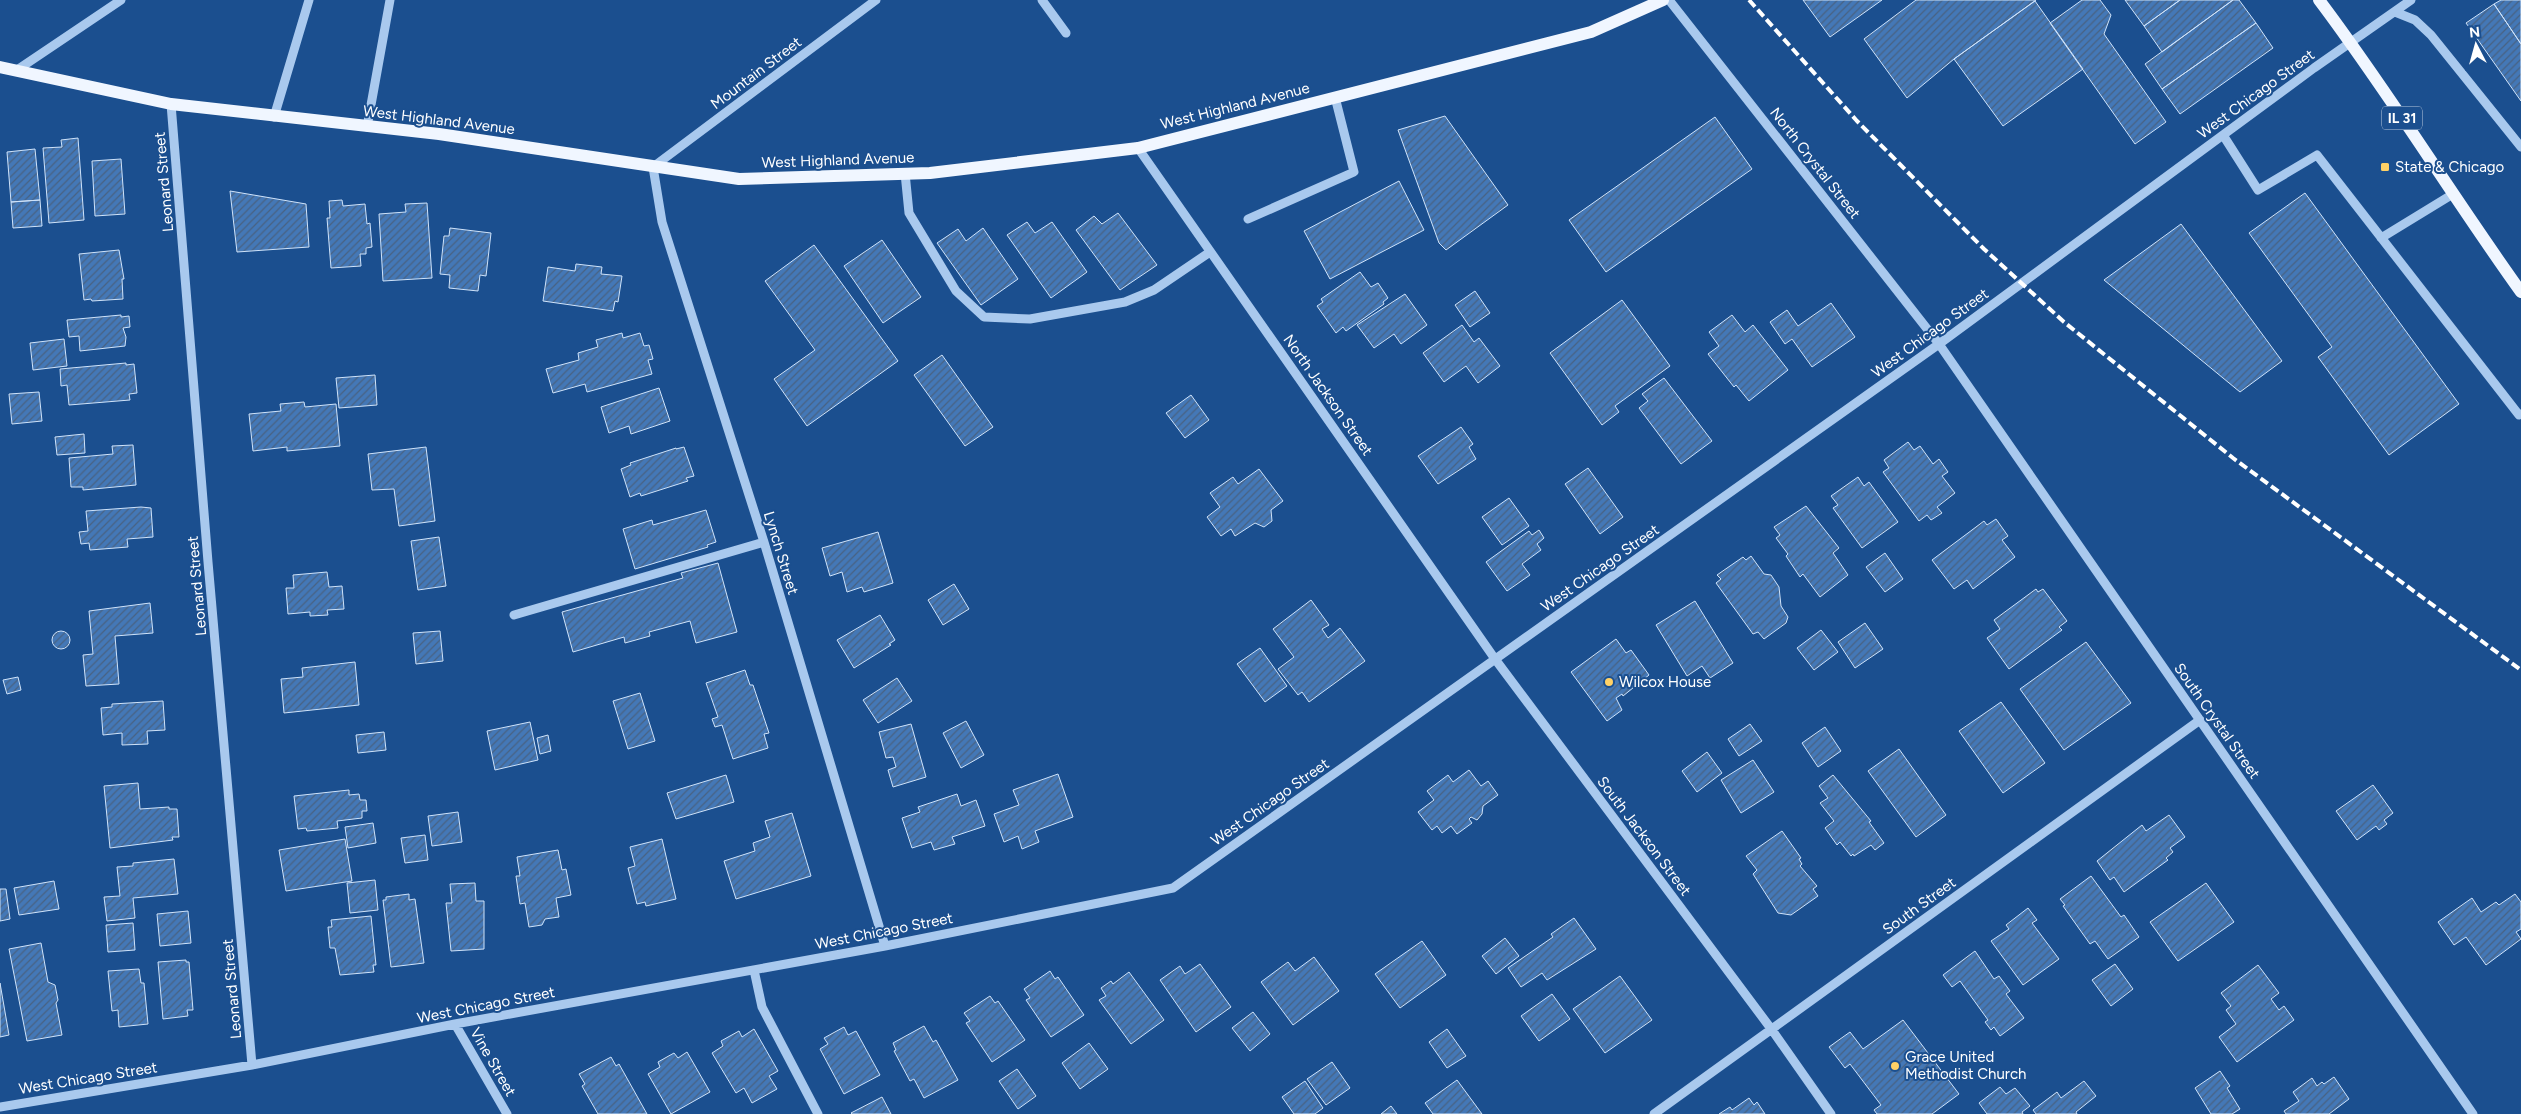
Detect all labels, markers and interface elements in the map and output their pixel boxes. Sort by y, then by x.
north arrow [2451,20,2501,70]
text: N [2468,24,2481,42]
street label: Mountain Street [707,33,805,113]
street label: West Chicago Street [2194,45,2318,142]
street label: West Highland Avenue [1159,79,1311,133]
street label: West Highland Avenue [362,102,516,138]
street label: North Crystal Street [1766,104,1864,222]
road number: IL 31 [2382,106,2422,130]
street label: Leonard Street [151,131,177,233]
street label: West Highland Avenue [761,148,915,172]
place label: State & Chicago [2395,158,2505,176]
marker: State & Chicago [2379,161,2391,173]
street label: West Chicago Street [1868,284,1992,381]
street label: North Jackson Street [1279,331,1377,459]
street label: Lynch Street [760,509,802,597]
street label: West Chicago Street [1537,520,1663,616]
street label: Leonard Street [184,535,210,637]
street label: South Crystal Street [2170,660,2264,783]
place label: Wilcox House [1619,673,1711,691]
marker: Wilcox House [1603,676,1615,688]
street label: West Chicago Street [1207,754,1333,850]
street label: South Jackson Street [1593,773,1695,899]
street label: South Street [1879,873,1959,939]
street label: West Chicago Street [814,909,955,953]
street label: Leonard Street [219,938,245,1040]
street label: West Chicago Street [416,983,557,1027]
street label: Vine Street [466,1025,520,1100]
place label: Grace United Methodist Church [1905,1048,2026,1083]
street label: West Chicago Street [17,1058,159,1098]
marker: Grace United Methodist Church [1889,1060,1901,1072]

